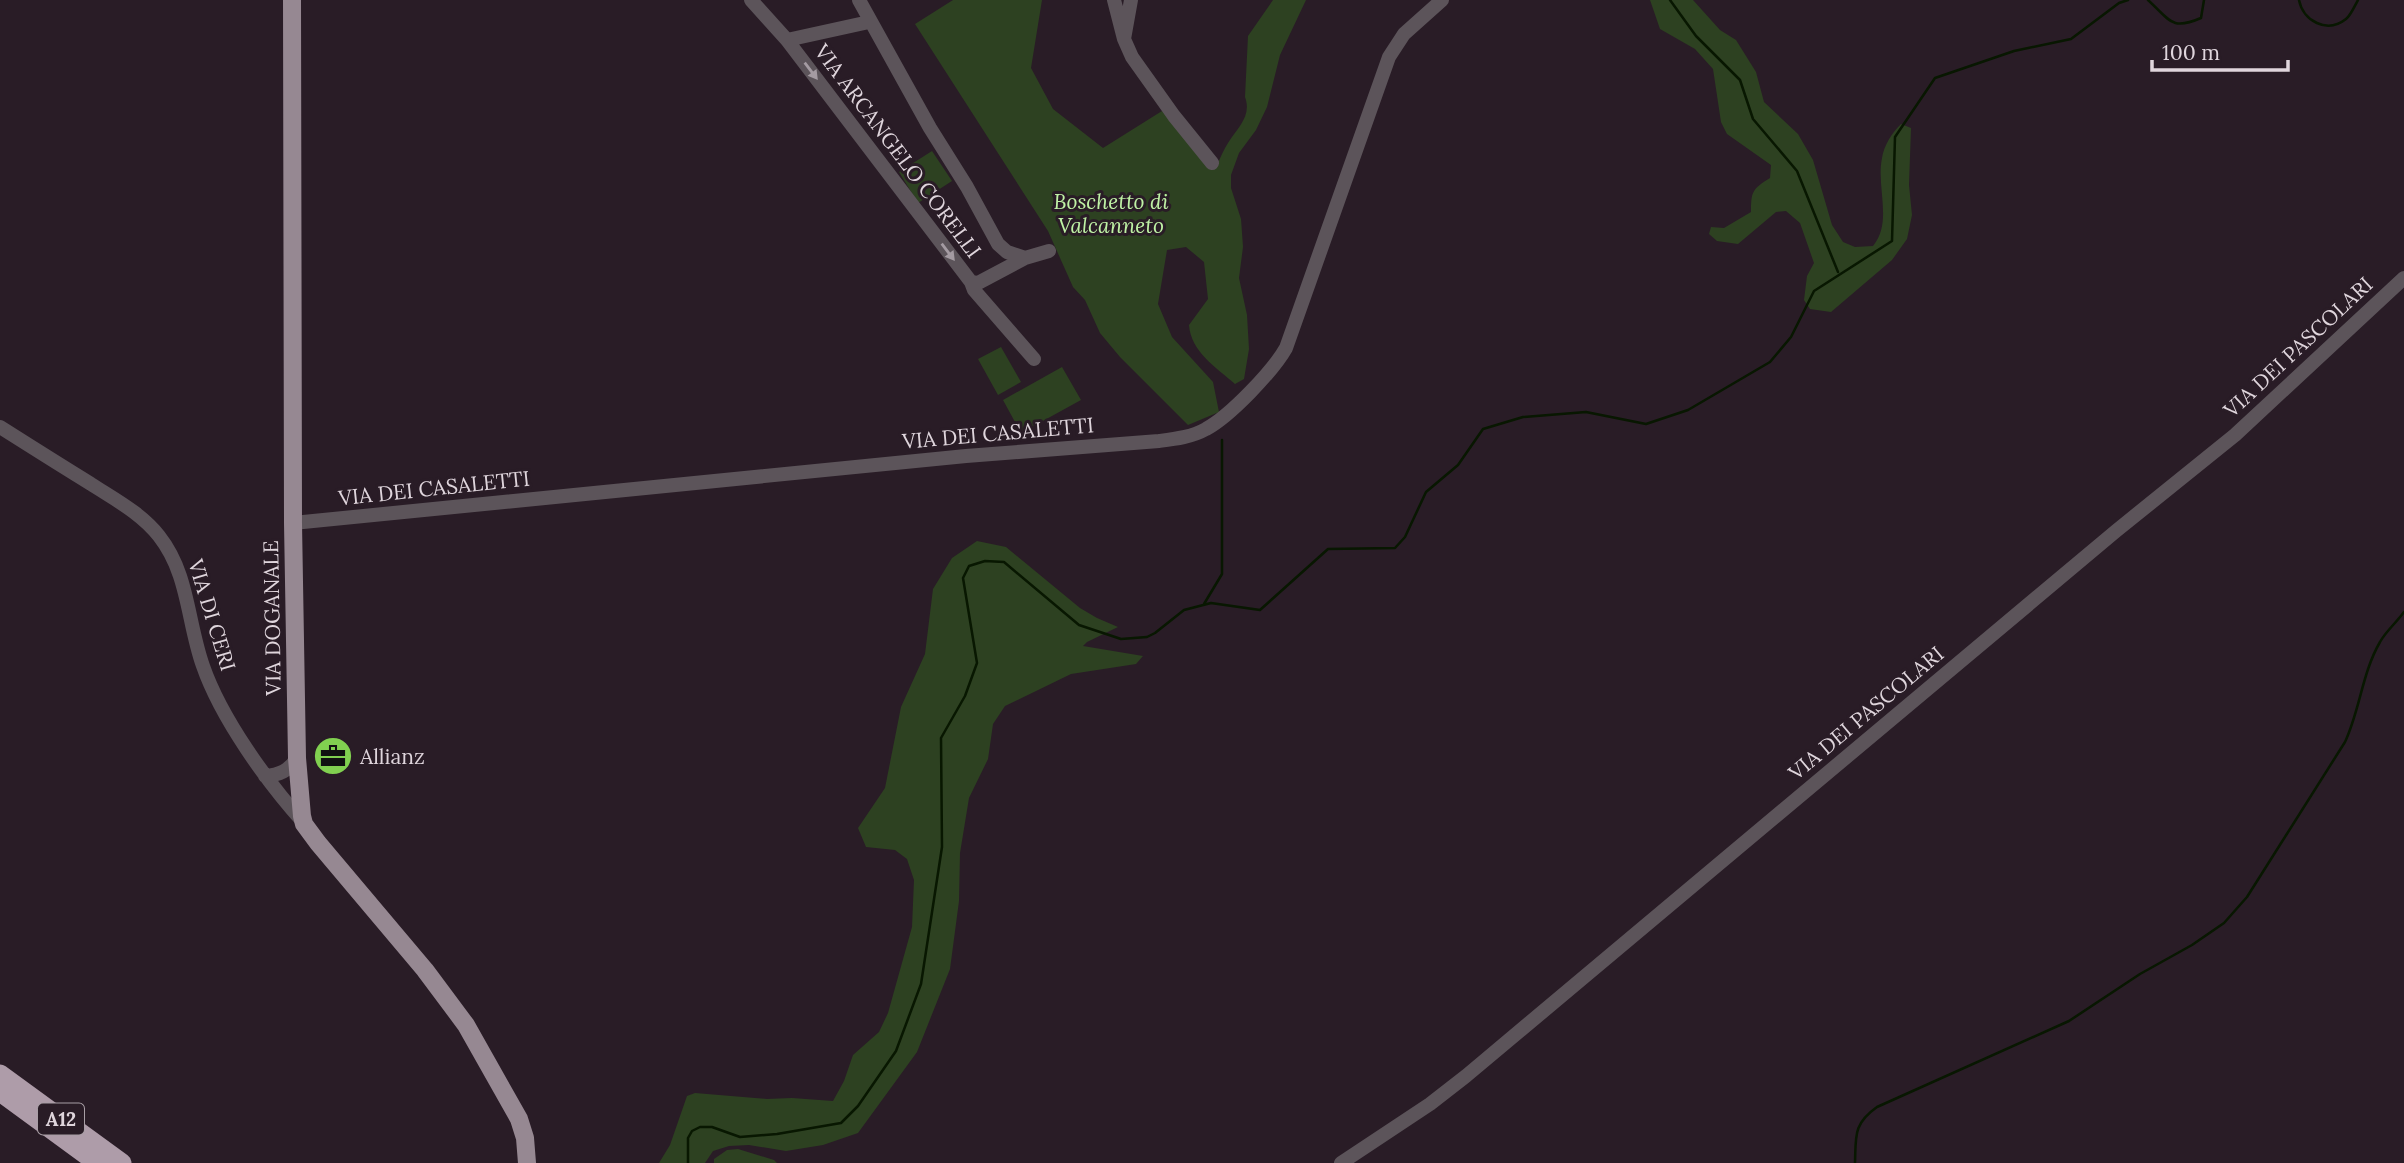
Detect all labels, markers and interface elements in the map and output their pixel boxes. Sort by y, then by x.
scale bar [2152,28,2288,72]
street label: VIA ARCANGELO CORELLI [808,38,987,263]
text: 100 m [2162,39,2220,66]
one-way arrow [803,61,818,79]
park label: Boschetto di Valcanneto [1053,188,1169,239]
one-way arrow [941,243,955,261]
street label: VIA DEI PASCOLARI [2217,271,2378,424]
street label: VIA DEI CASALETTI [900,411,1095,455]
street label: VIA DEI CASALETTI [336,465,531,512]
street label: VIA DOGANALE [257,540,287,697]
street label: VIA DI CERI [182,555,242,674]
street label: VIA DEI PASCOLARI [1782,640,1949,787]
office icon: Allianz [312,735,354,777]
place label: Allianz [359,743,425,770]
road number: A12 [38,1104,84,1134]

